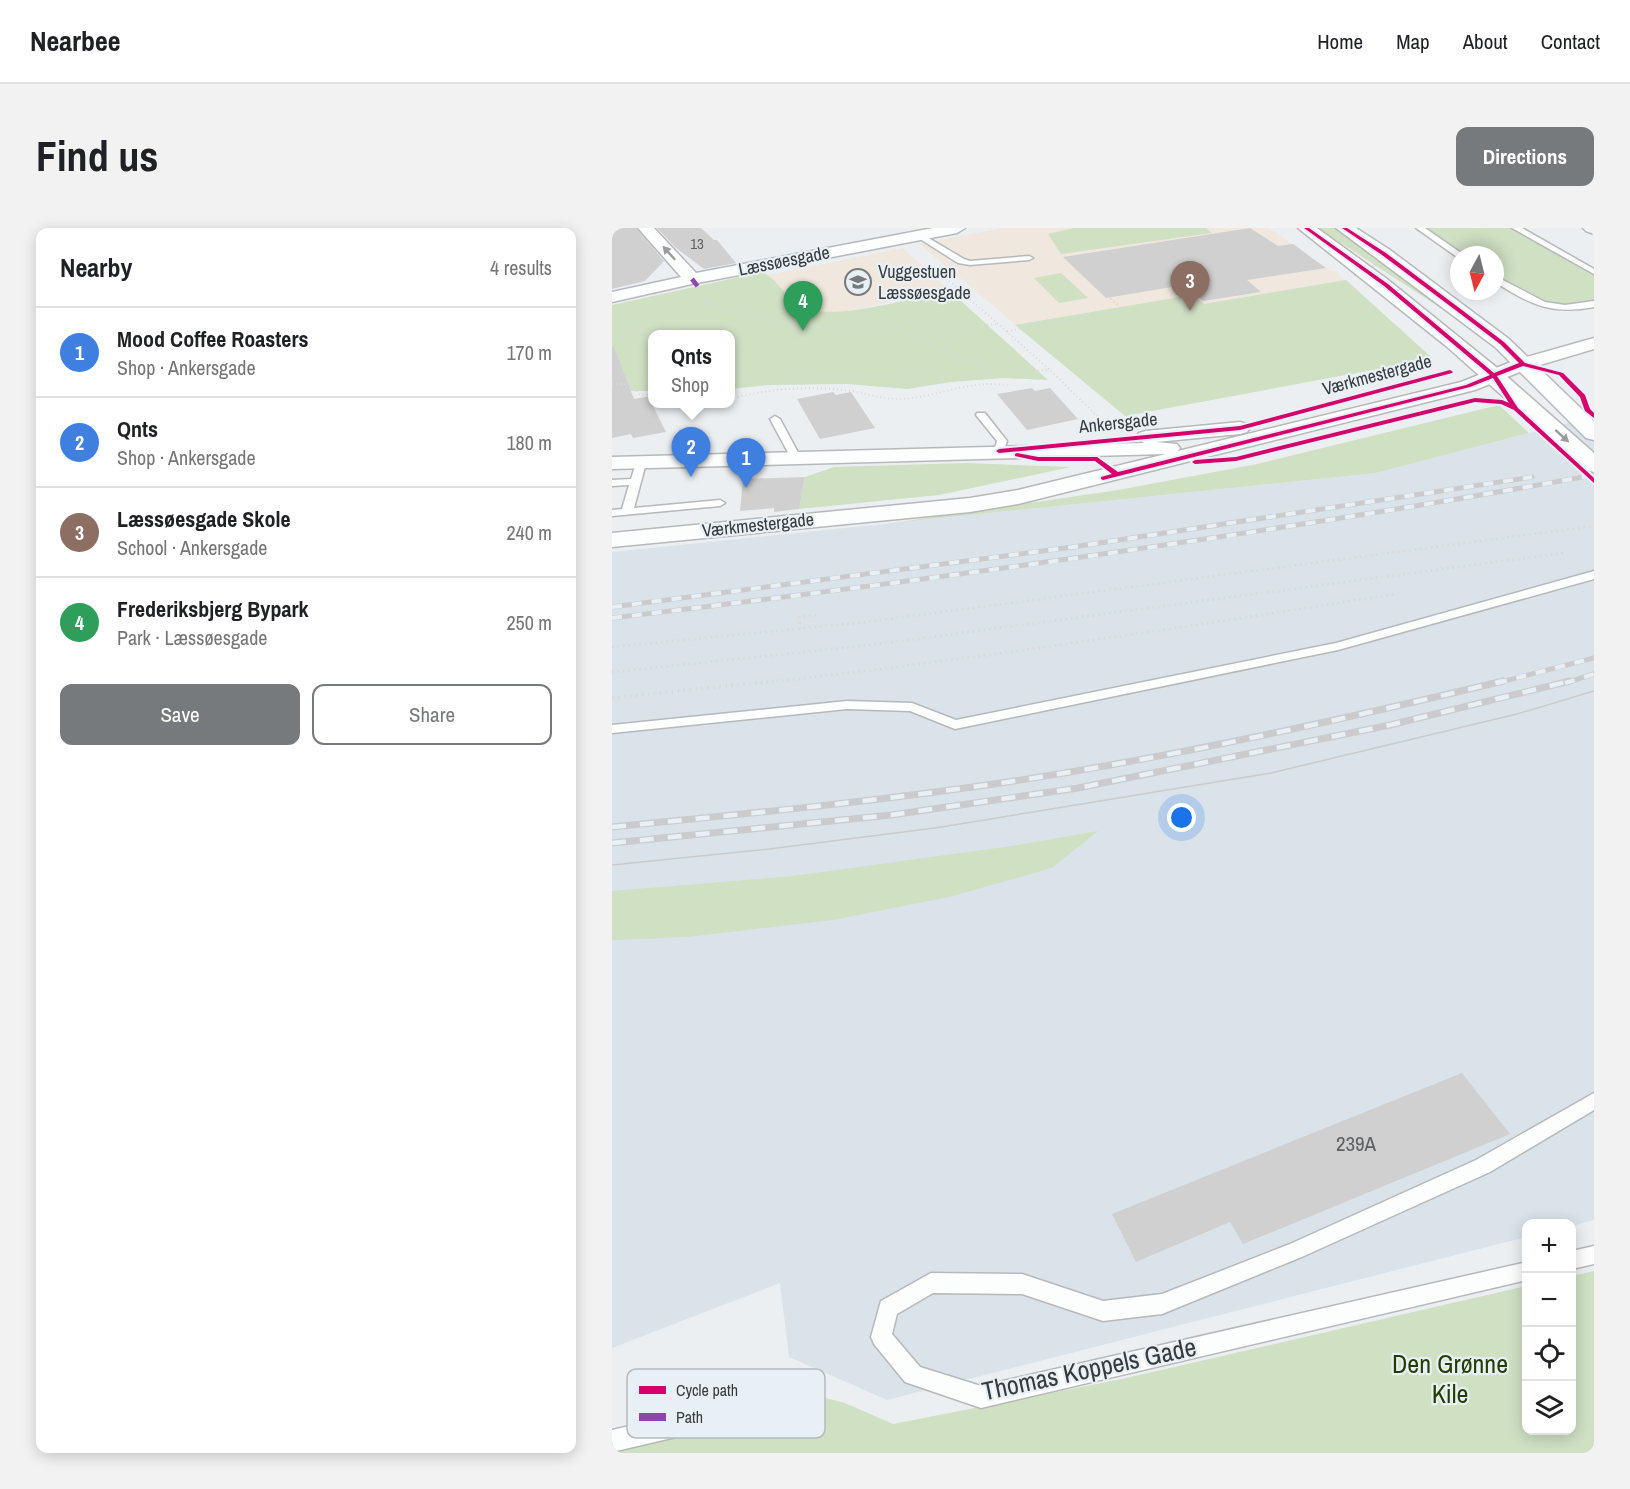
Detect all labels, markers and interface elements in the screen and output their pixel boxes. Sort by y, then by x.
text: Nearbee [30,22,121,60]
text: Home [1317,27,1363,56]
text: Map [1396,27,1430,56]
text: About [1463,27,1508,56]
text: Contact [1541,27,1600,56]
button: Directions [1456,127,1594,186]
text: Find us [36,128,158,184]
house number: 13 [690,233,704,254]
street label: Læssøesgade [736,239,832,282]
one-way arrow [662,246,676,261]
north arrow [1450,246,1504,300]
text: Nearby [60,250,132,285]
text: 4 results [490,254,552,281]
place label: Vuggestuen Læssøesgade [878,259,971,305]
pin: 3 [1170,262,1210,311]
school or university icon: Vuggestuen Læssøesgade [843,267,873,297]
pin: 4 [784,282,822,331]
text: Mood Coffee Roasters [117,324,308,354]
popup [648,330,735,408]
text: 1 [75,339,84,366]
text: 170 m [506,339,552,366]
text: Qnts [671,341,712,371]
street label: Værkmestergade [1319,348,1434,401]
text: Shop · Ankersgade [117,354,256,381]
text: Shop [671,371,709,398]
street label: Ankersgade [1076,406,1158,439]
text: Qnts [117,414,158,444]
pin: 2 [672,428,710,477]
text: 2 [75,429,84,456]
text: 180 m [506,429,552,456]
one-way arrow [1554,429,1569,443]
pin: 1 [726,438,766,488]
text: Shop · Ankersgade [117,444,256,471]
text: Læssøesgade Skole [117,504,290,534]
street label: Værkmestergade [701,506,815,543]
text: 3 [75,519,84,546]
text: 240 m [506,519,552,546]
text: School · Ankersgade [117,534,267,561]
text: Frederiksbjerg Bypark [117,594,309,624]
text: 4 [75,609,84,636]
text: 250 m [506,609,552,636]
text: Park · Læssøesgade [117,624,267,651]
button: Save [60,684,300,745]
button: Share [312,684,552,745]
your location [1167,803,1196,832]
house number: 239A [1336,1129,1377,1158]
map controls [1522,1219,1576,1435]
button: + [1522,1219,1576,1273]
button: − [1522,1273,1576,1327]
button: locate [1522,1327,1576,1381]
street label: Thomas Koppels Gade [979,1329,1199,1408]
park label: Den Grønne Kile [1392,1346,1508,1411]
legend [627,1369,825,1438]
text: Cycle path [676,1379,738,1401]
button: layers [1522,1381,1576,1435]
text: Path [676,1406,703,1428]

